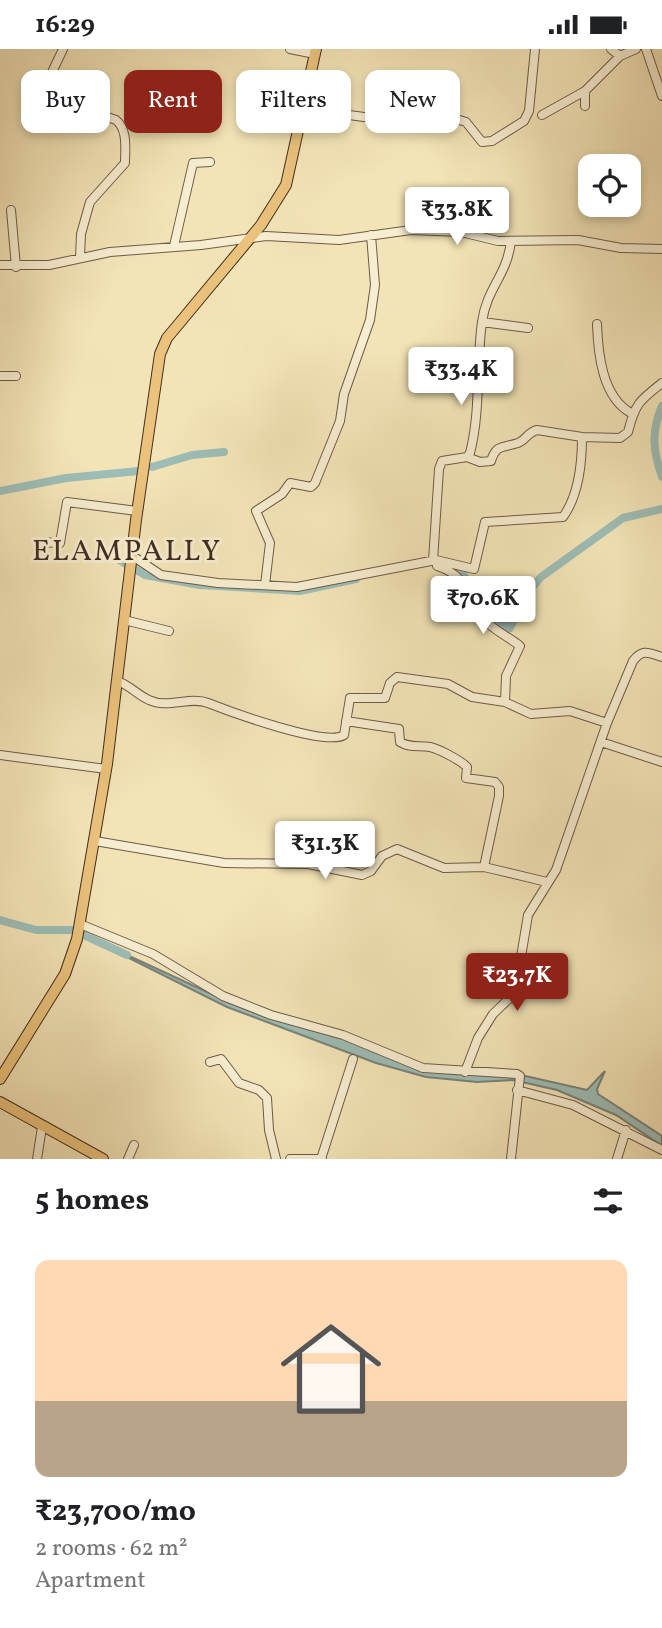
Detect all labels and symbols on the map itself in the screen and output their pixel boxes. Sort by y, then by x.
pin: ₹33.8K [400,187,514,247]
pin: ₹33.4K [404,347,518,407]
district label: ELAMPALLY [32,531,222,573]
pin: ₹70.6K [426,577,540,636]
pin: ₹31.3K [268,821,382,881]
pin: ₹23.7K [460,953,574,1013]

